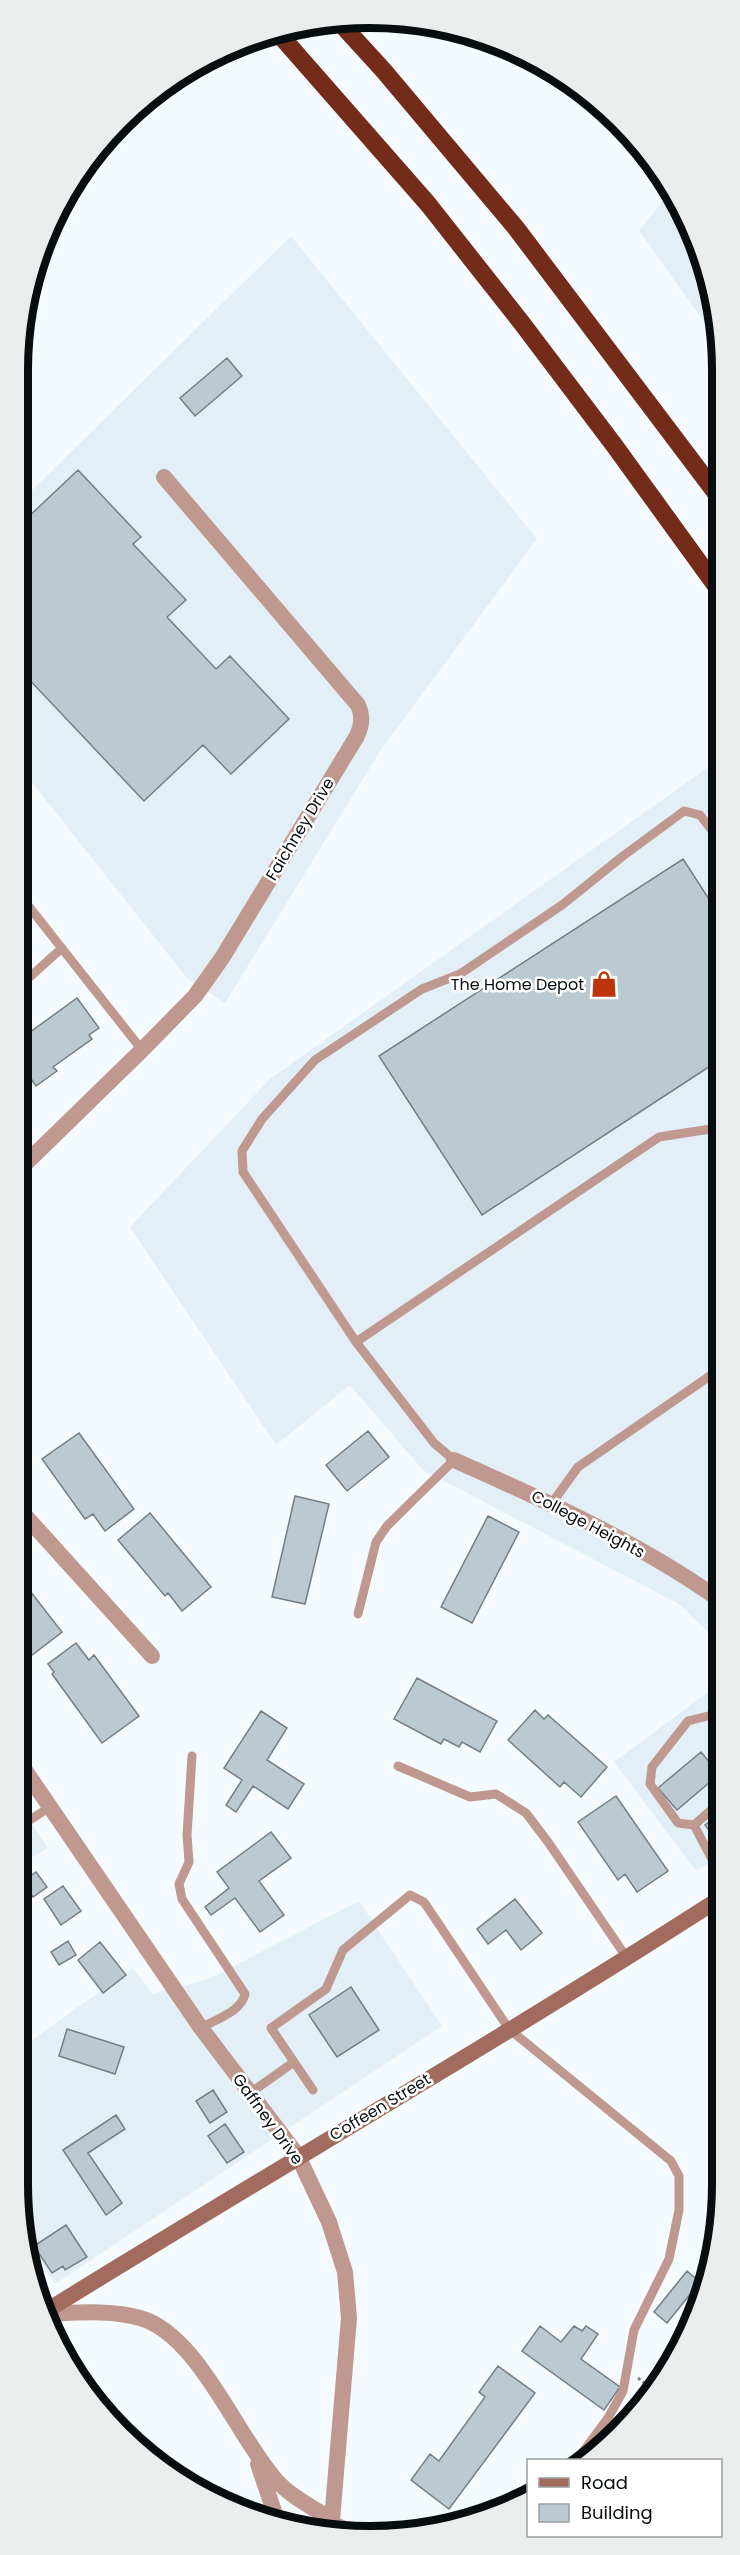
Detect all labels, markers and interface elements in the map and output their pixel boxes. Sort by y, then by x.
street label: Faichney Drive [260,773,340,885]
shop icon: The Home Depot [589,969,619,999]
place label: The Home Depot [451,973,584,996]
street label: College Heights [527,1484,649,1564]
street label: Coffeen Street [325,2068,435,2146]
street label: Gaffney Drive [227,2069,309,2169]
legend [527,2459,722,2537]
text: Road [581,2470,628,2495]
text: Building [581,2500,653,2525]

